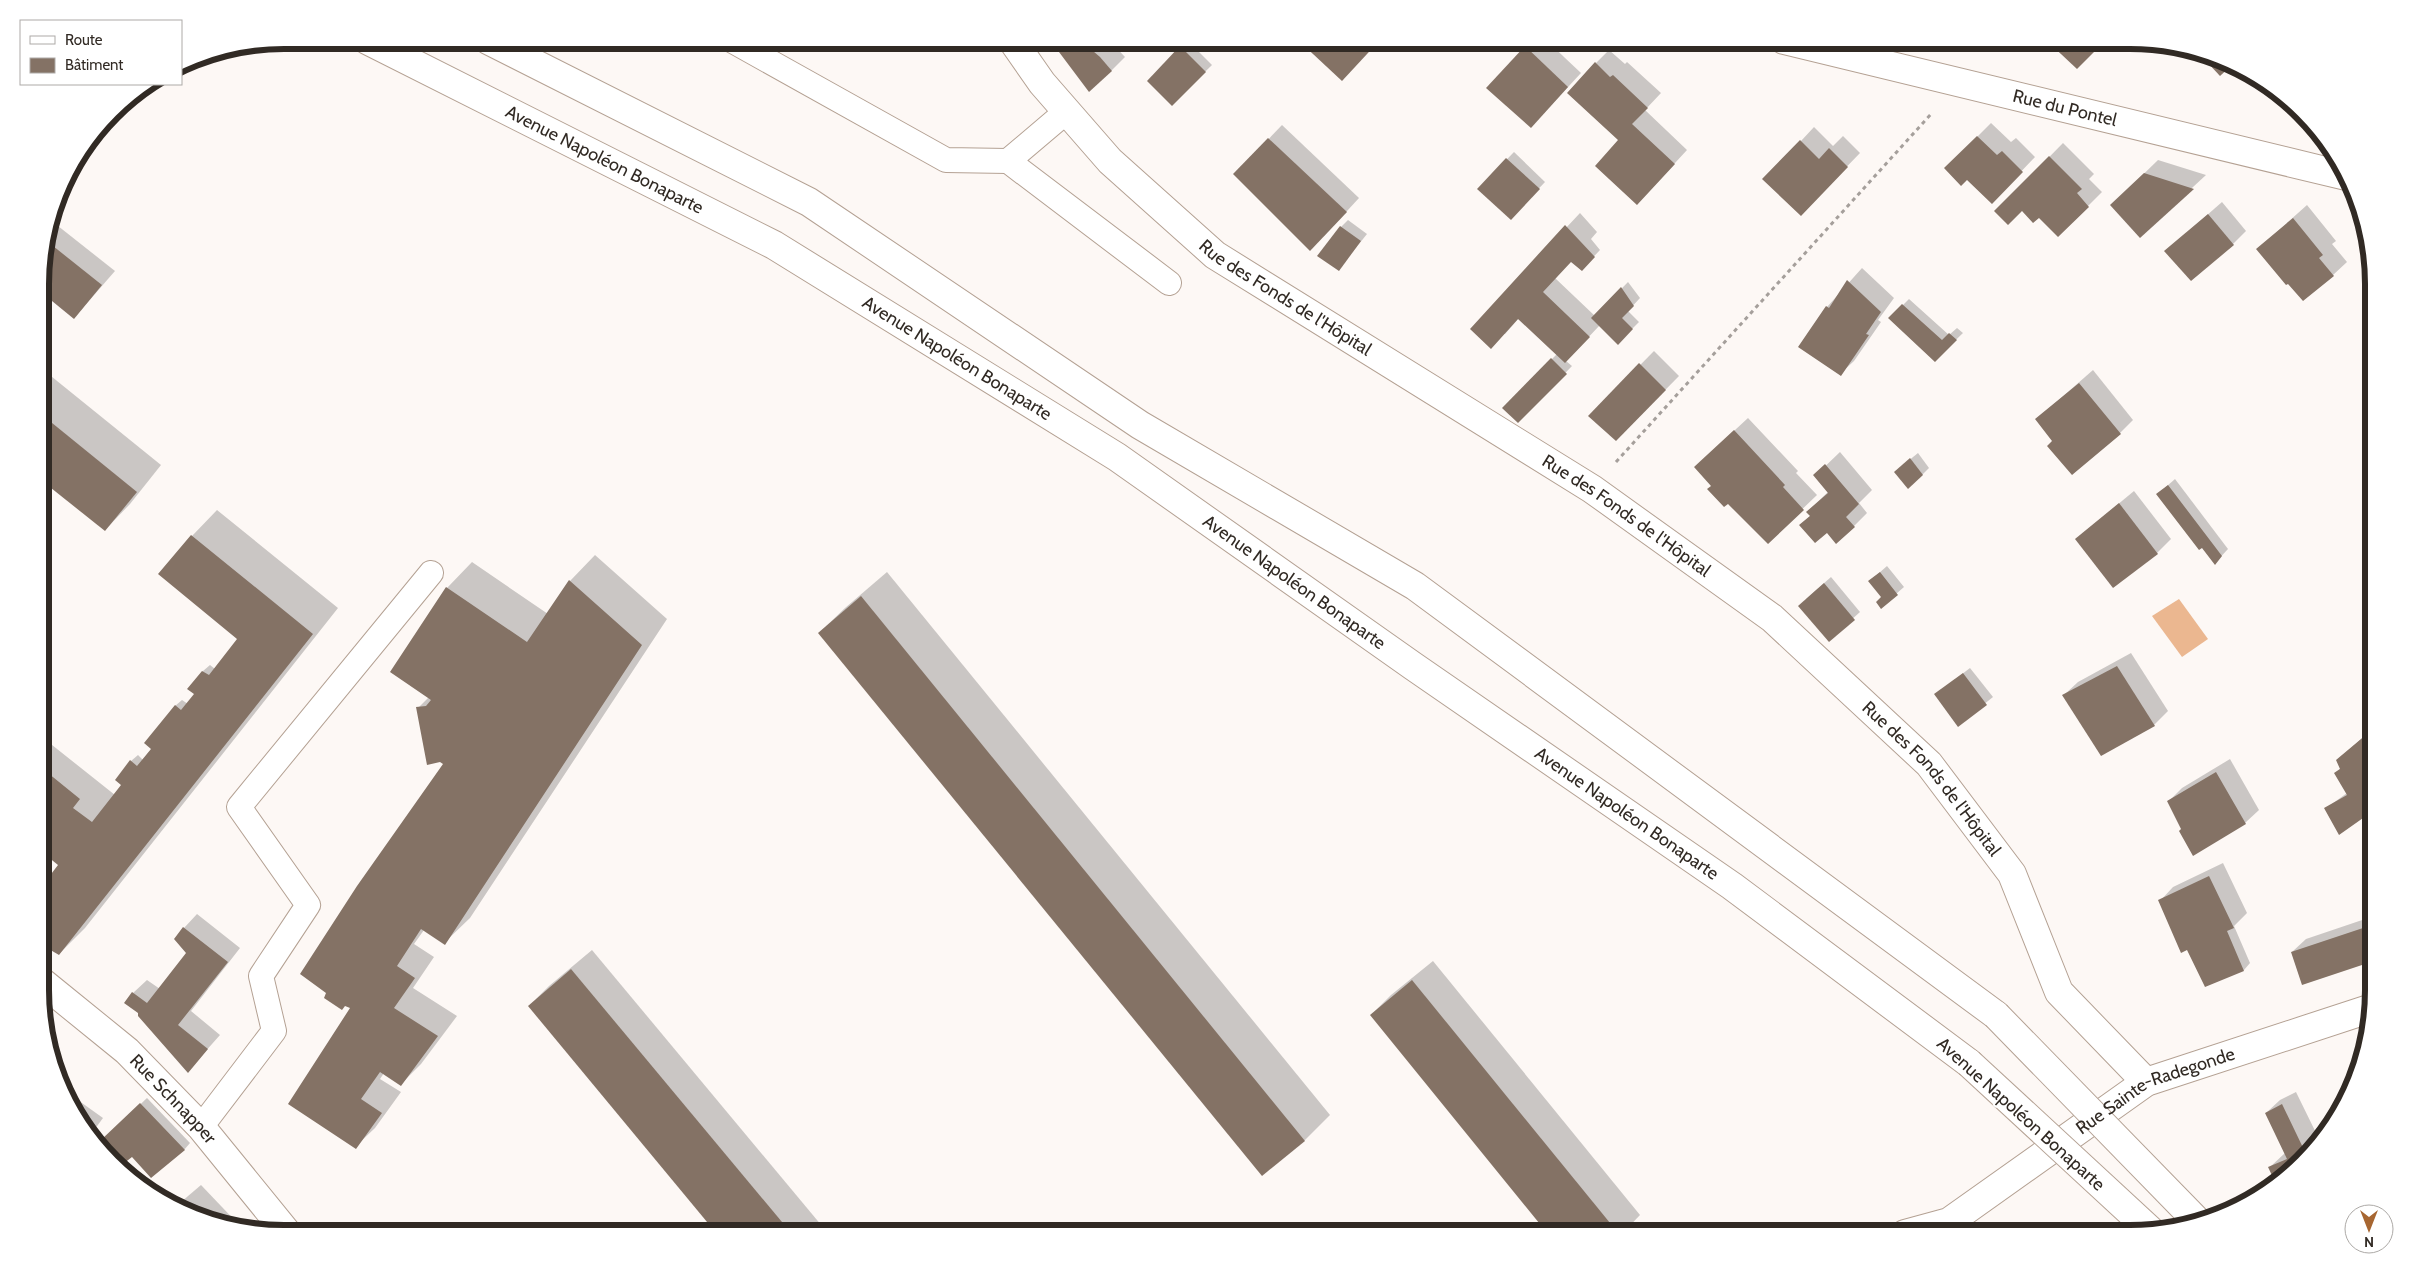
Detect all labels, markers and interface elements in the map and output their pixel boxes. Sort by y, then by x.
legend [20,20,182,85]
text: Route [65,31,103,49]
text: Bâtiment [65,56,123,74]
street label: Rue du Pontel [2011,85,2120,131]
street label: Avenue Napoléon Bonaparte [502,101,707,219]
street label: Rue des Fonds de l'Hôpital [1194,235,1376,361]
street label: Avenue Napoléon Bonaparte [858,291,1056,425]
street label: Rue des Fonds de l'Hôpital [1538,450,1716,582]
street label: Avenue Napoléon Bonaparte [1199,510,1390,654]
street label: Rue des Fonds de l'Hôpital [1858,696,2006,861]
street label: Avenue Napoléon Bonaparte [1531,742,1723,885]
street label: Avenue Napoléon Bonaparte [1932,1033,2110,1195]
street label: Rue Sainte-Radegonde [2072,1043,2237,1139]
street label: Rue Schnapper [125,1050,221,1148]
north arrow [2344,1204,2394,1254]
text: N [2364,1233,2374,1251]

